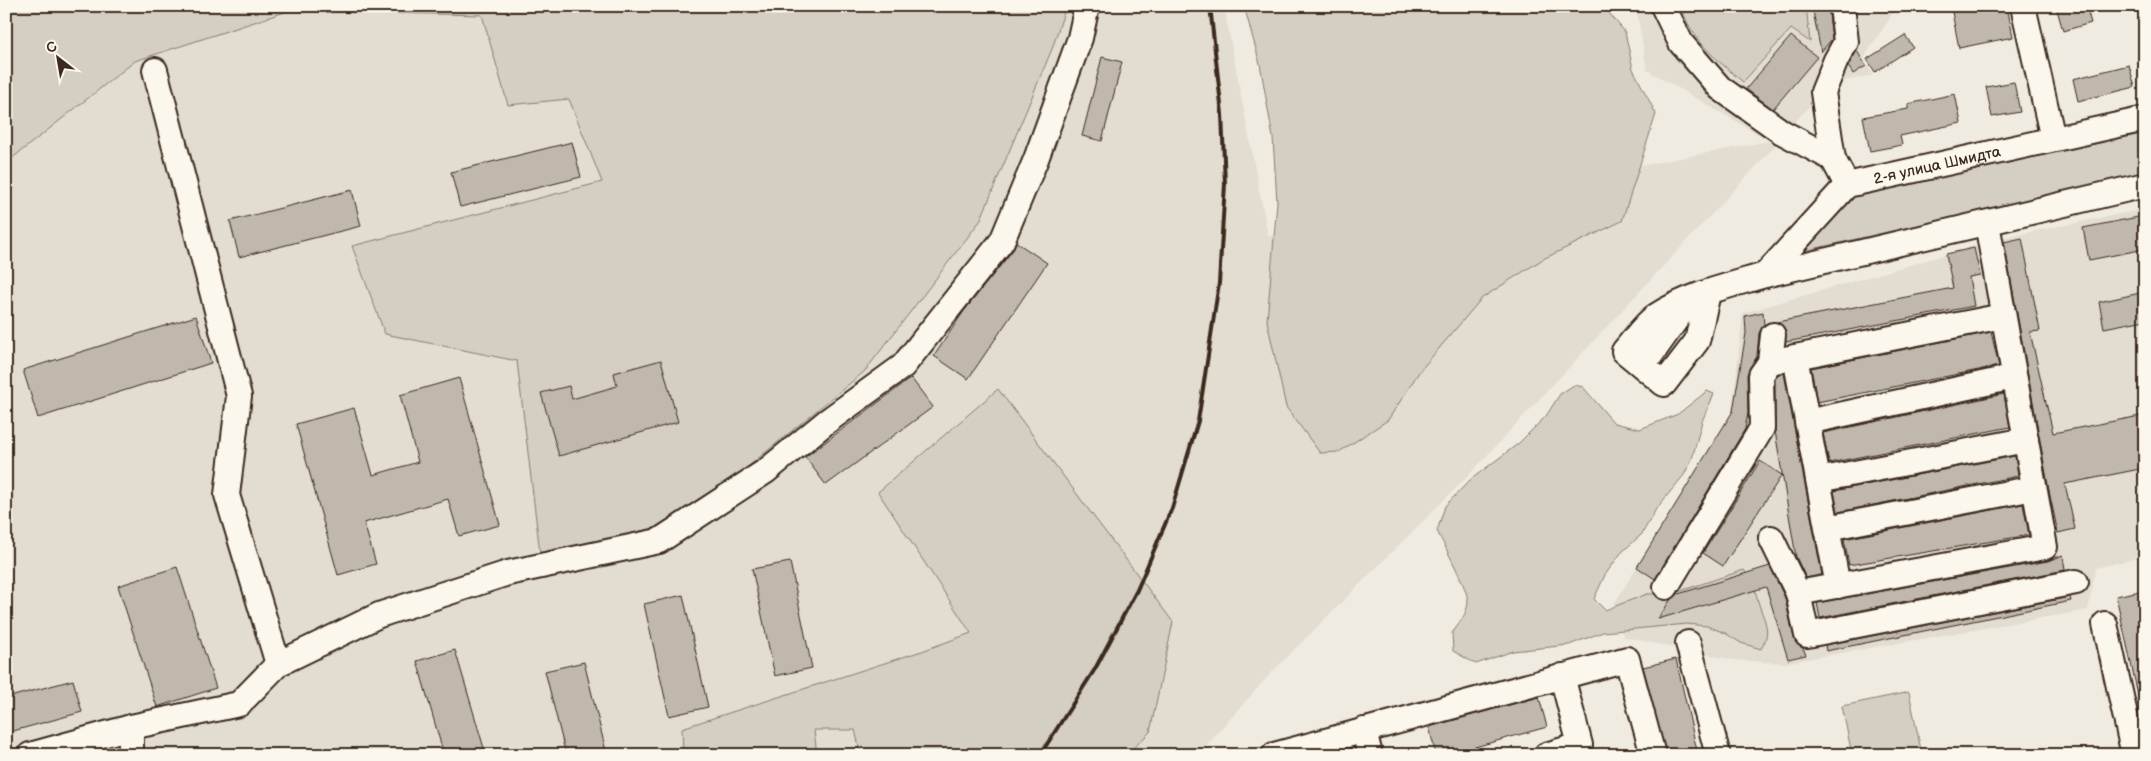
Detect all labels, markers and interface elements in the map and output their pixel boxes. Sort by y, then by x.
north arrow [32,32,82,82]
text: С [43,37,60,57]
street label: 2-я улица Шмидта [1872,142,2003,189]

